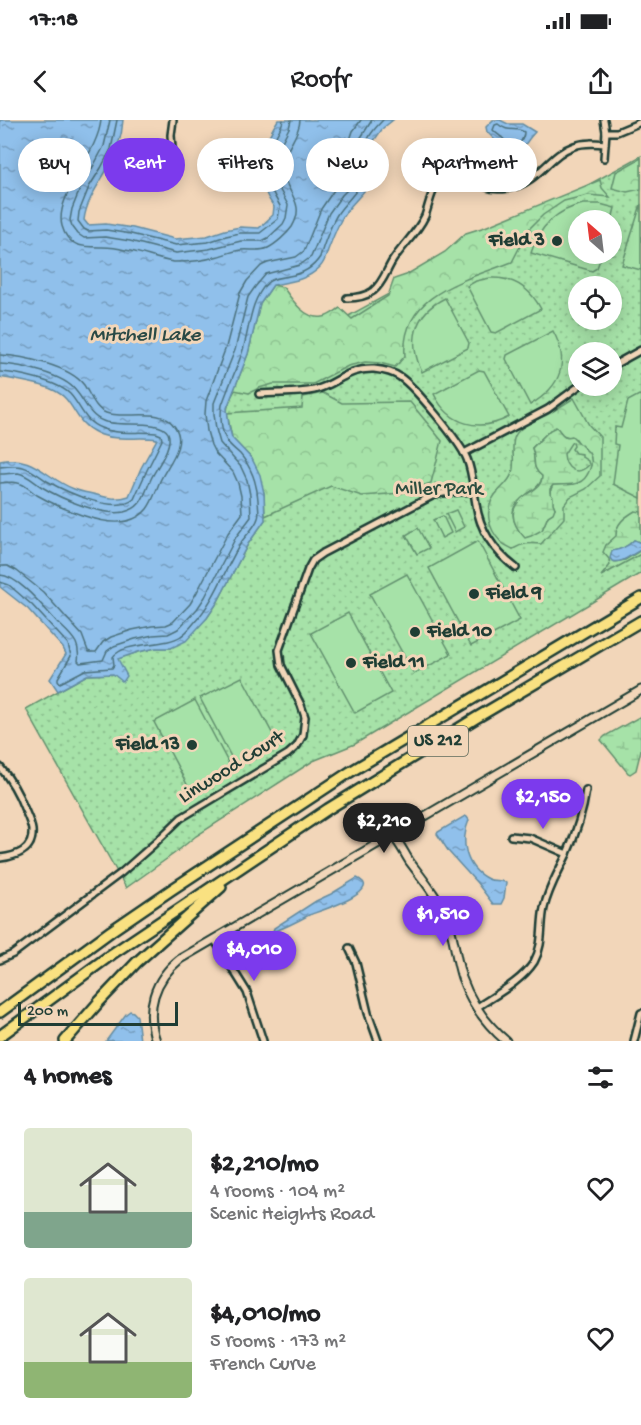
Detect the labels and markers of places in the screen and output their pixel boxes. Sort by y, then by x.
place label: Field 3 [488,230,545,253]
marker: Field 3 [550,234,564,248]
place label: Field 9 [485,583,542,606]
marker: Field 9 [467,587,481,601]
place label: Field 10 [426,621,493,644]
marker: Field 10 [408,625,422,639]
place label: Field 11 [362,652,425,675]
marker: Field 11 [344,656,358,670]
place label: Field 13 [115,734,180,757]
marker: Field 13 [185,738,199,752]
pin: $2,150 [494,779,592,830]
pin: $2,210 [335,803,433,854]
pin: $1,510 [394,896,492,947]
pin: $4,010 [205,931,303,982]

